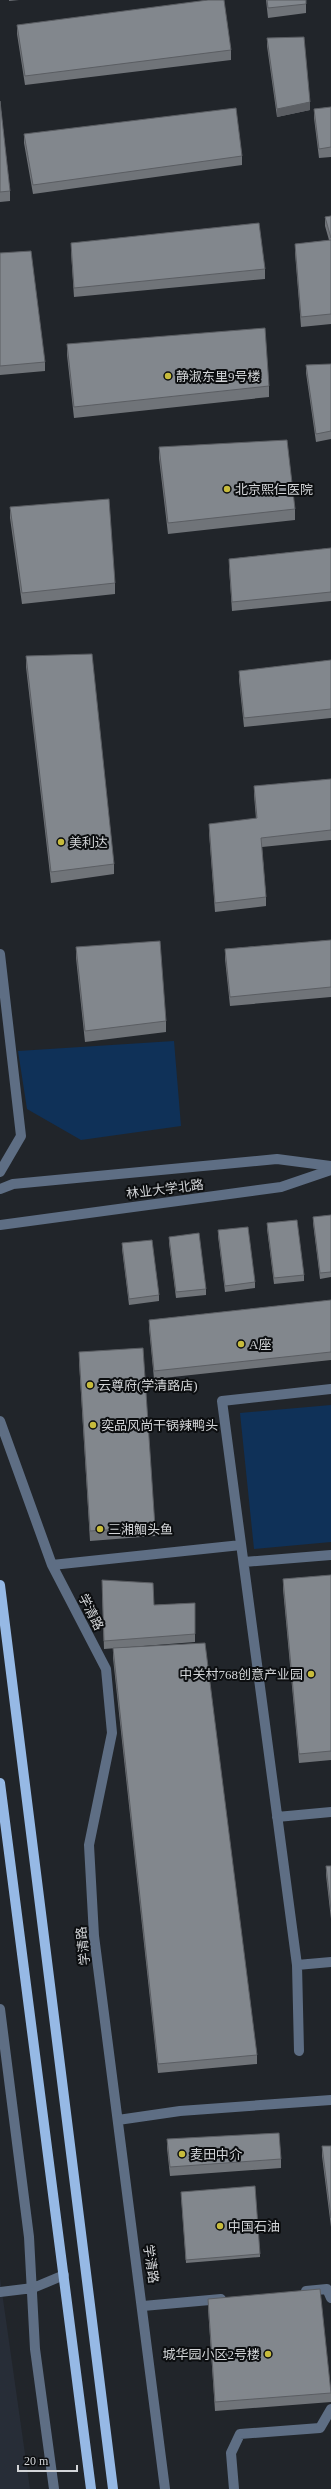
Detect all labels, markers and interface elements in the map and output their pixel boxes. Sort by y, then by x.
place label: 静淑东里9号楼 [176,369,261,384]
marker: 静淑东里9号楼 [163,371,173,381]
place label: 北京熙仁医院 [235,482,313,497]
marker: 北京熙仁医院 [222,484,232,494]
place label: 美利达 [69,835,108,850]
marker: 美利达 [56,837,66,847]
street label: 林业大学北路 [125,1177,205,1201]
place label: A座 [249,1337,271,1352]
marker: A座 [236,1339,246,1349]
place label: 云尊府(学清路店) [98,1378,198,1393]
marker: 云尊府(学清路店) [85,1380,95,1390]
place label: 奕品风尚干锅辣鸭头 [101,1418,218,1433]
marker: 奕品风尚干锅辣鸭头 [88,1420,98,1430]
place label: 三湘鮰头鱼 [108,1522,173,1537]
marker: 三湘鮰头鱼 [95,1524,105,1534]
street label: 学清路 [75,1591,107,1633]
place label: 中关村768创意产业园 [179,1667,303,1682]
marker: 中关村768创意产业园 [306,1669,316,1679]
street label: 学清路 [74,1926,92,1966]
place label: 麦田中介 [190,2147,243,2162]
marker: 麦田中介 [177,2149,187,2159]
place label: 中国石油 [228,2219,280,2234]
marker: 中国石油 [215,2221,225,2231]
street label: 学清路 [141,2244,161,2284]
place label: 城华园小区2号楼 [162,2347,260,2362]
marker: 城华园小区2号楼 [263,2349,273,2359]
scale bar [18,2447,77,2473]
text: 20 m [24,2454,49,2468]

